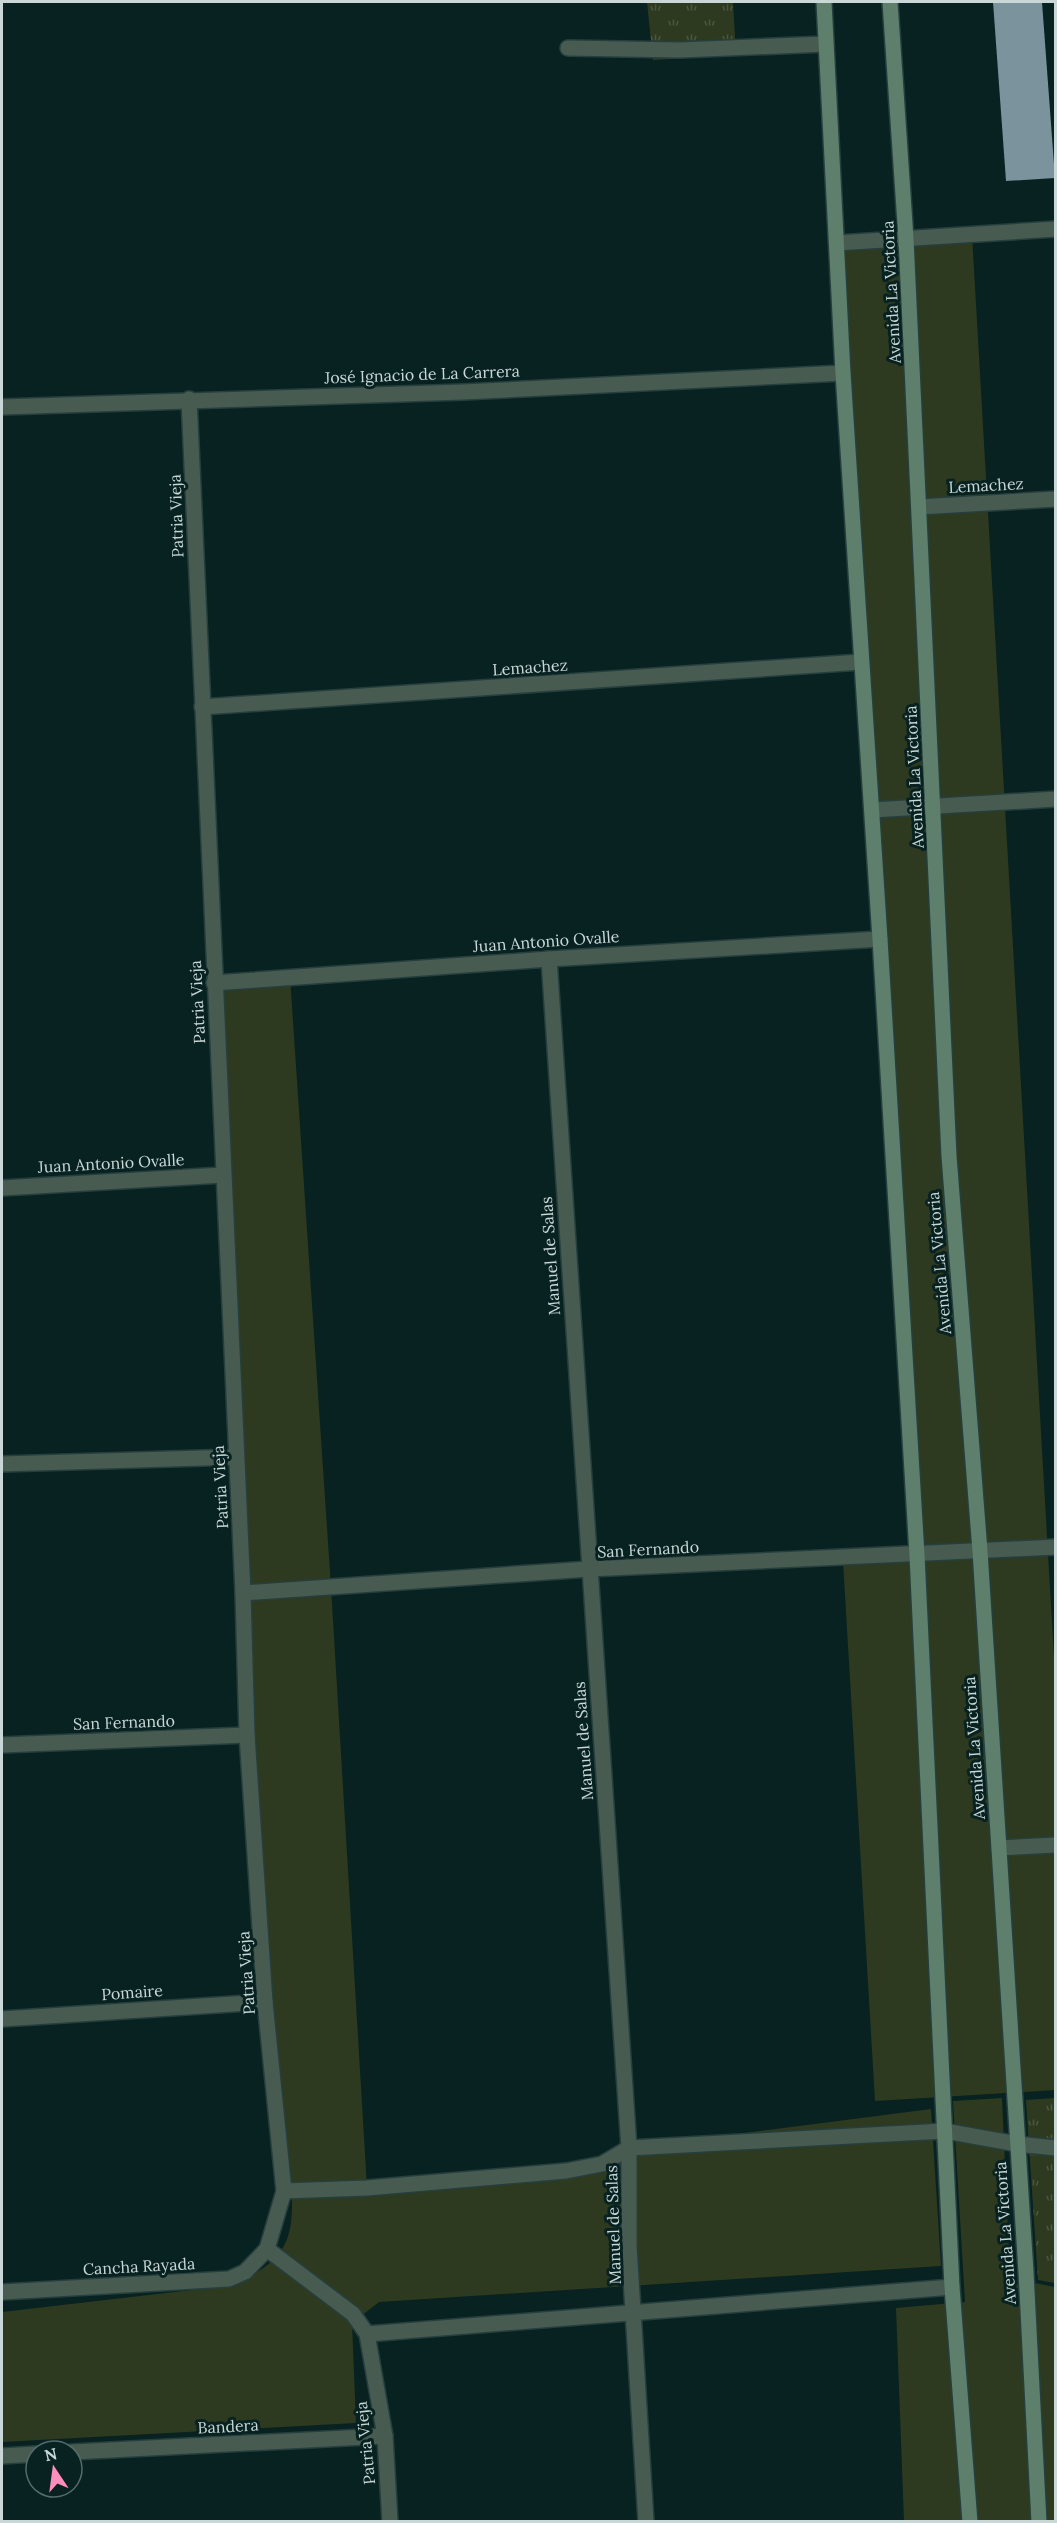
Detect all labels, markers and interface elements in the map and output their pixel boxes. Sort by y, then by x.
street label: Avenida La Victoria [877,220,905,365]
street label: José Ignacio de La Carrera [323,361,520,387]
street label: Lemachez [948,473,1024,497]
street label: Patria Vieja [165,474,187,558]
street label: Lemachez [492,654,568,680]
street label: Avenida La Victoria [900,705,928,850]
street label: Juan Antonio Ovalle [471,926,620,956]
street label: Patria Vieja [185,960,209,1044]
street label: Juan Antonio Ovalle [36,1149,185,1177]
street label: Avenida La Victoria [923,1191,955,1336]
street label: Manuel de Salas [536,1196,564,1316]
street label: Patria Vieja [208,1445,232,1529]
street label: San Fernando [597,1536,699,1562]
street label: Avenida La Victoria [959,1676,989,1821]
street label: Manuel de Salas [569,1681,597,1801]
street label: San Fernando [73,1710,175,1734]
street label: Patria Vieja [233,1931,259,2015]
street label: Pomaire [101,1980,164,2004]
street label: Avenida La Victoria [990,2161,1020,2306]
street label: Manuel de Salas [601,2165,625,2285]
street label: Cancha Rayada [82,2253,196,2279]
street label: Patria Vieja [351,2400,379,2486]
street label: Bandera [197,2414,259,2438]
north arrow [24,2439,84,2499]
text: N [42,2443,59,2466]

